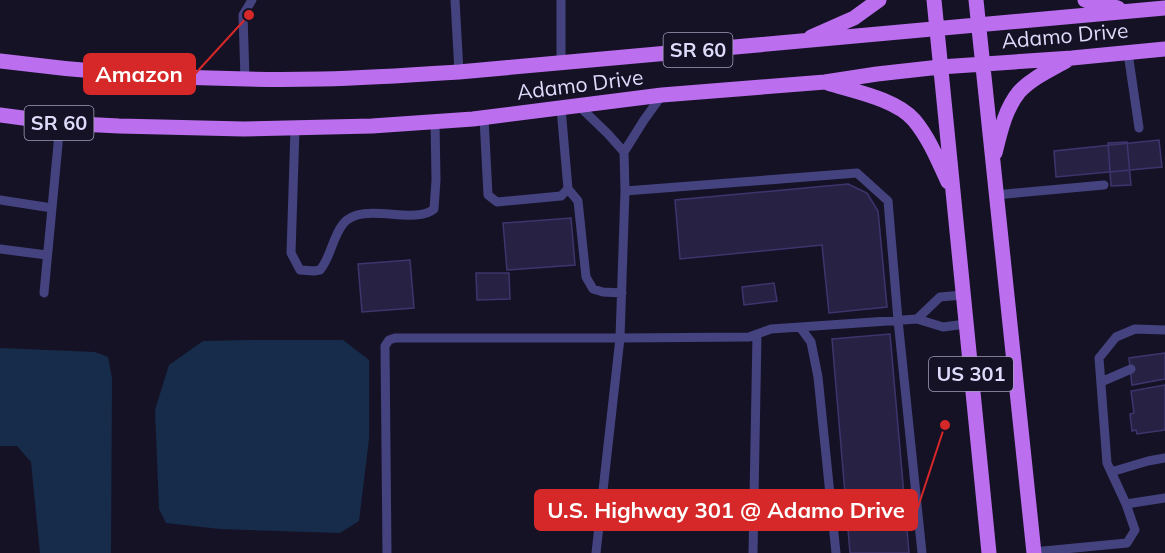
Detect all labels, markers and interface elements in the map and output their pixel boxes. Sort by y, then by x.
street label: Adamo Drive [1000,17,1129,53]
road number: SR 60 [664,33,732,67]
callout: Amazon [84,54,195,94]
text: Amazon [95,60,183,88]
street label: Adamo Drive [515,63,645,105]
road number: SR 60 [25,106,94,140]
road number: US 301 [929,357,1013,391]
callout: U.S. Highway 301 @ Adamo Drive [535,490,917,530]
text: U.S. Highway 301 @ Adamo Drive [547,496,905,524]

